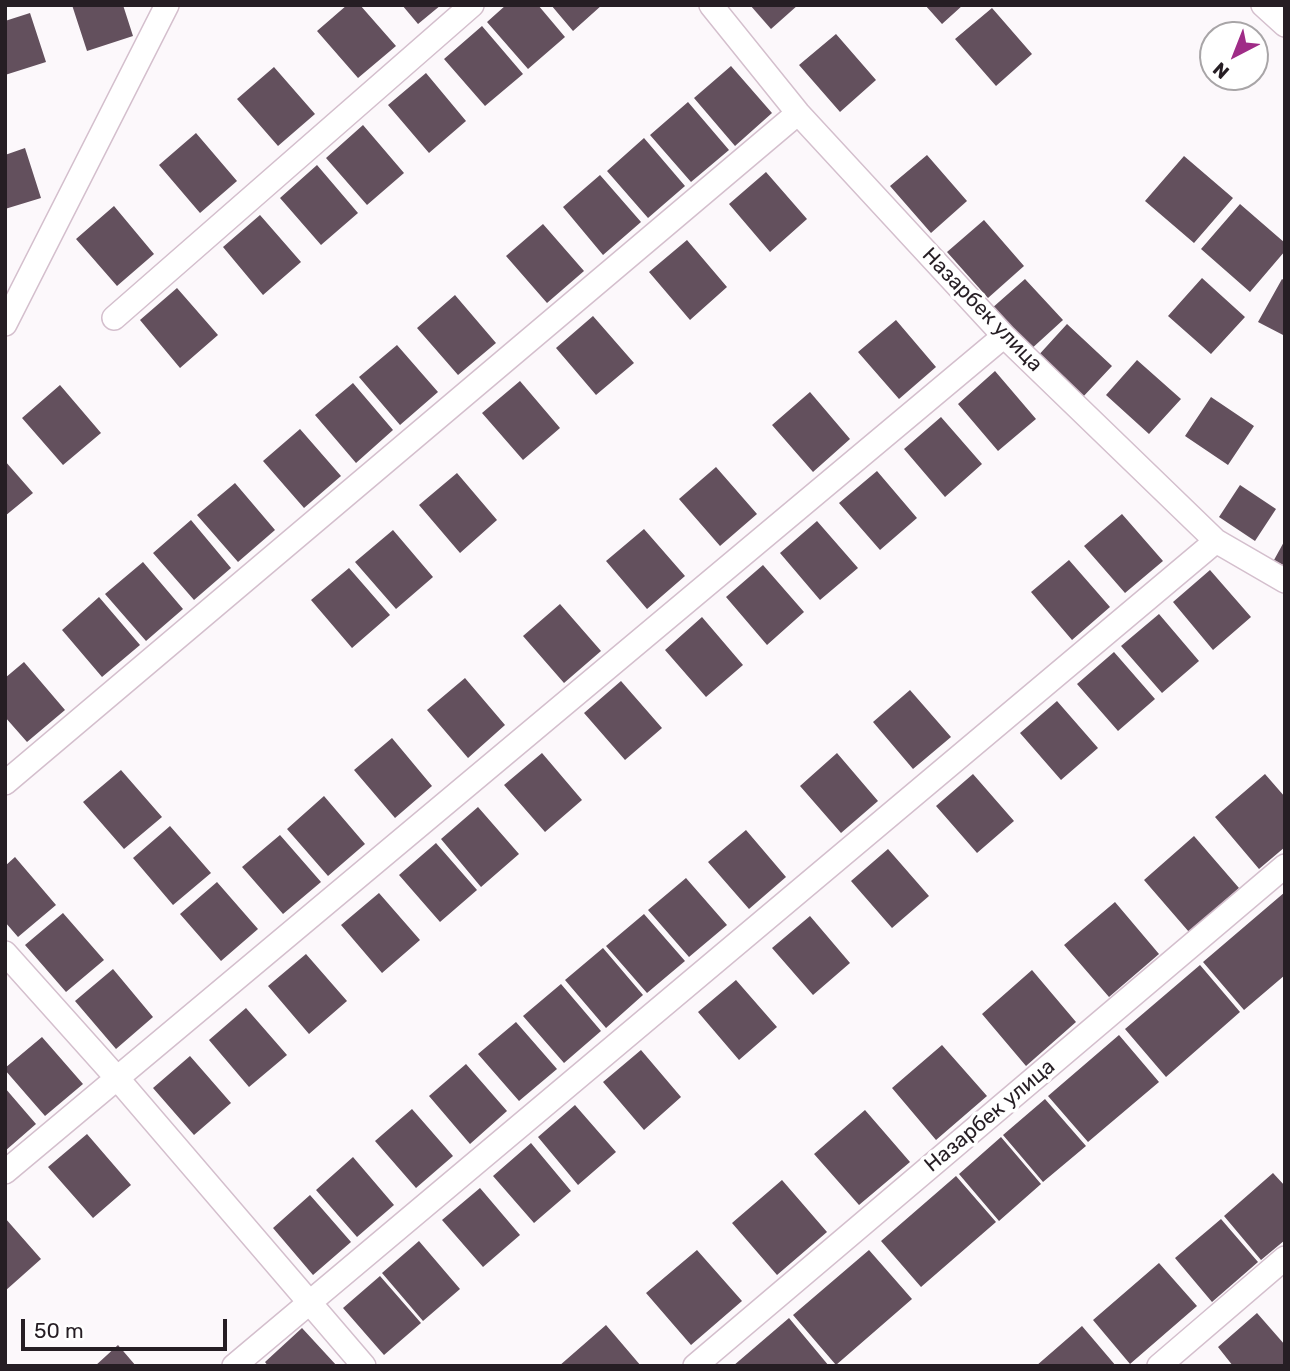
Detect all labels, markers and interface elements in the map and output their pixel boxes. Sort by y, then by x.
north arrow [1199,21,1269,91]
text: N [1208,57,1234,84]
street label: Назарбек улица [917,243,1047,377]
street label: Назарбек улица [920,1054,1060,1178]
scale bar [24,1304,231,1348]
text: 50 m [34,1318,84,1343]

